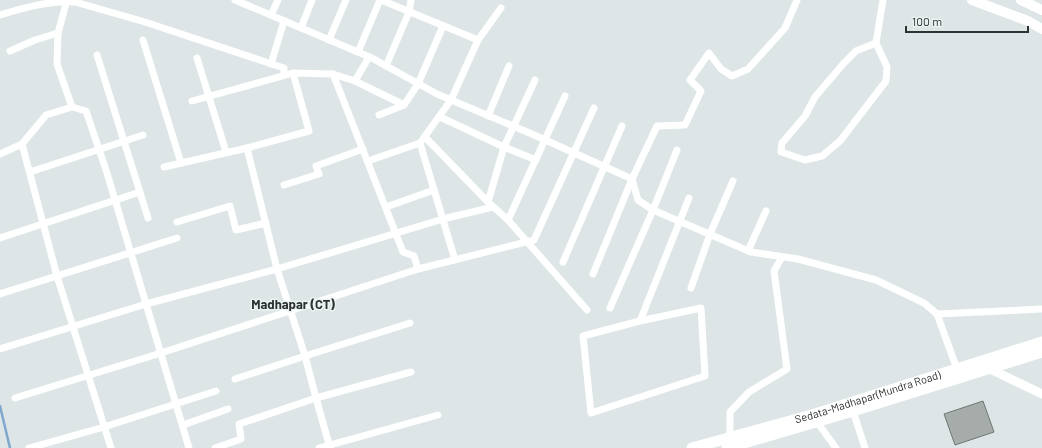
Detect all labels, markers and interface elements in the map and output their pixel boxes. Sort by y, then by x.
scale bar [906,8,1028,34]
text: 100 m [912,14,942,28]
district label: Madhapar (CT) [251,296,335,312]
street label: Sedata-Madhapar(Mundra Road) [793,368,942,425]

